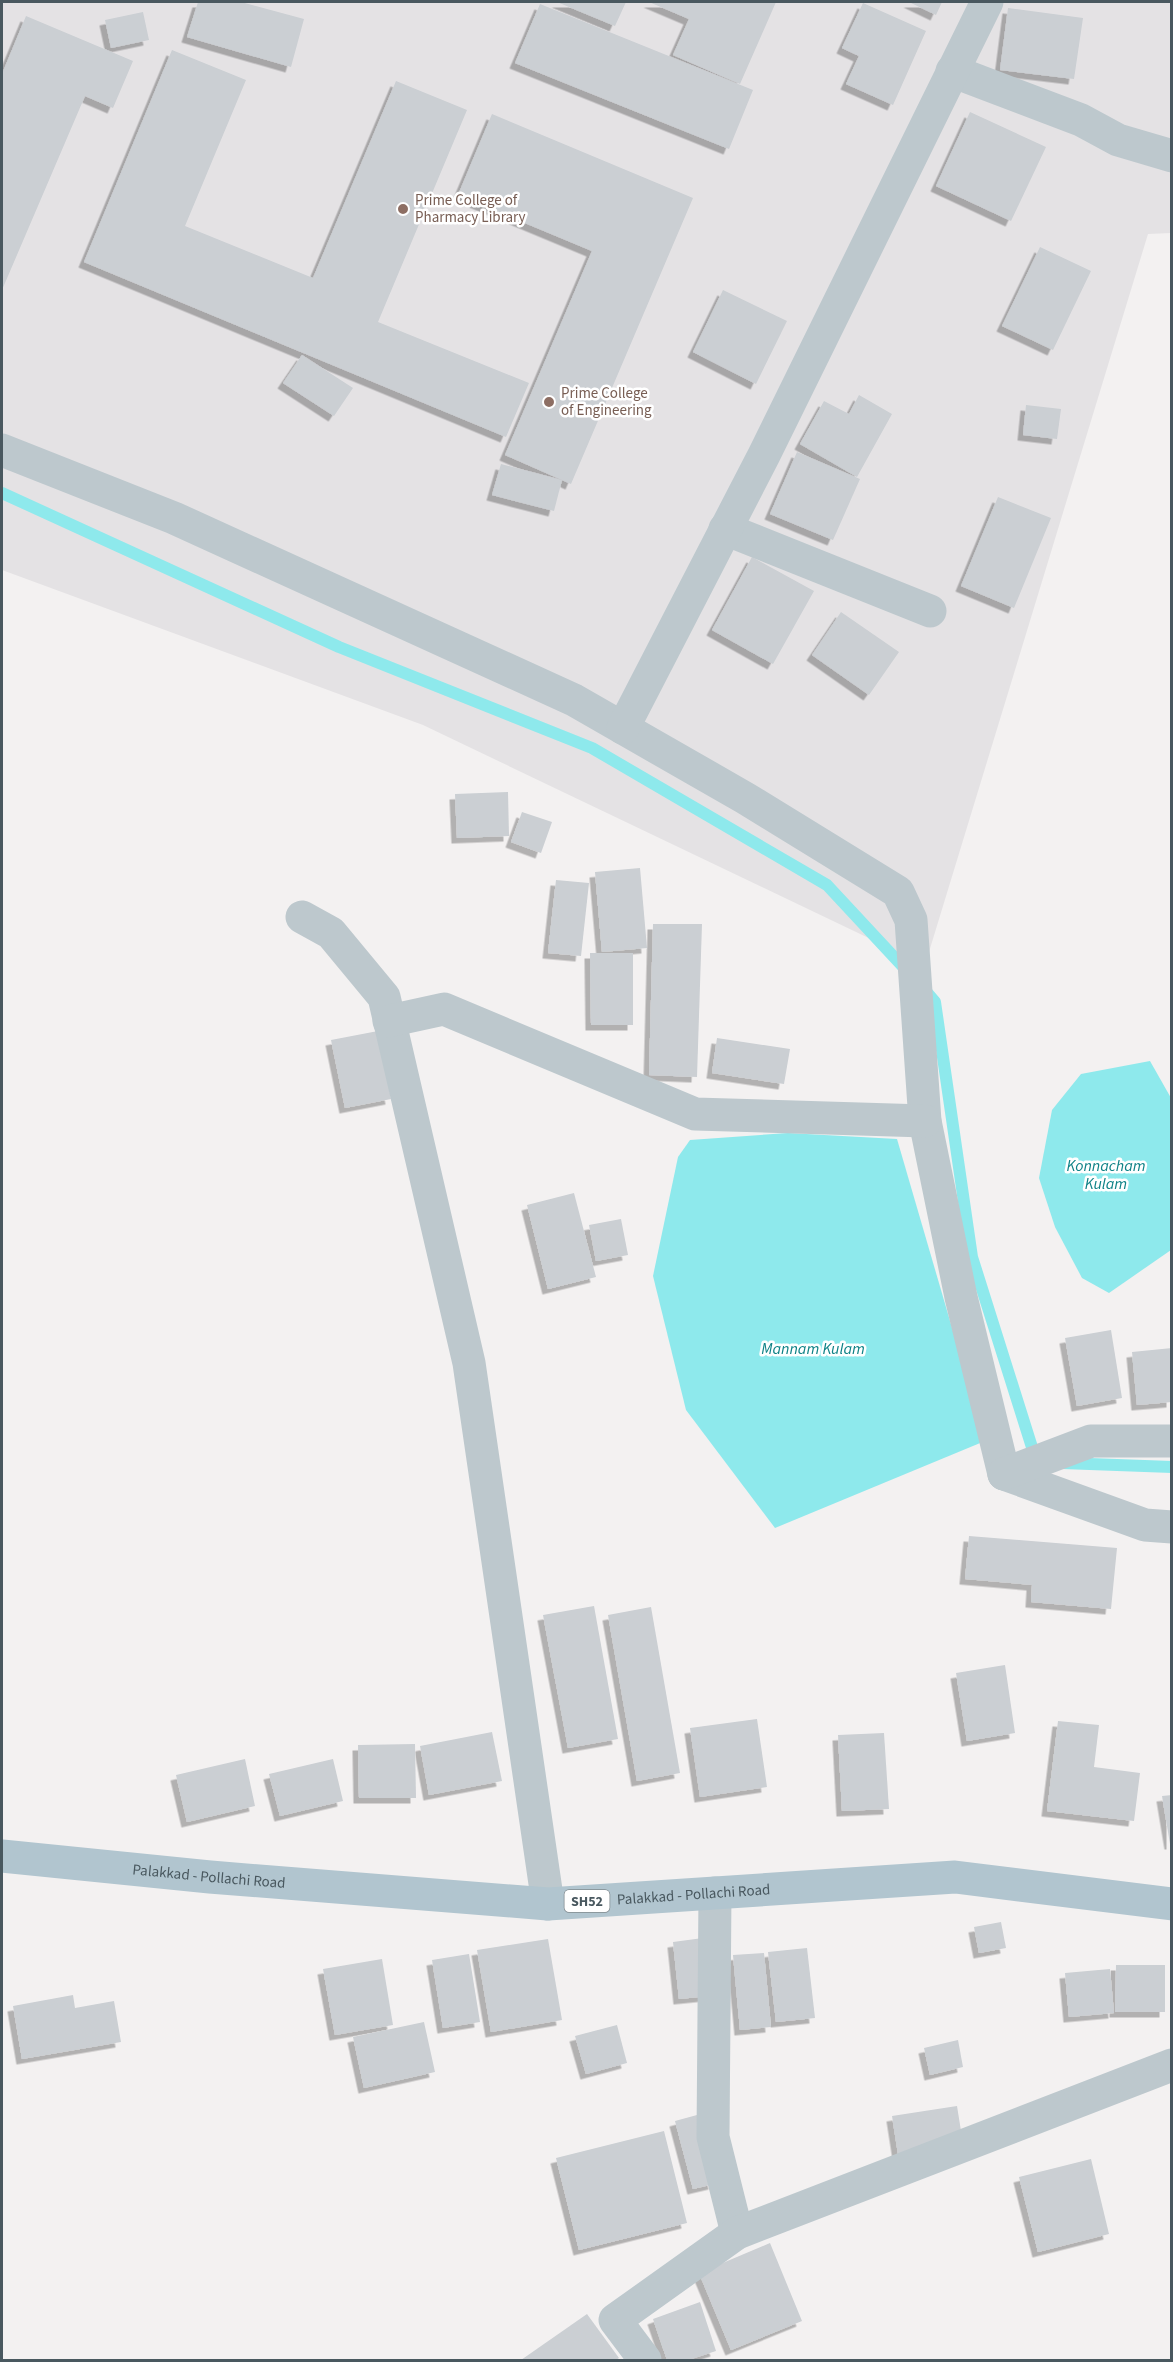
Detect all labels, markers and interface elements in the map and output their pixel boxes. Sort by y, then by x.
place label: Prime College of Pharmacy Library [415,190,526,228]
marker: Prime College of Pharmacy Library [396,202,410,216]
place label: Prime College of Engineering [561,383,652,421]
marker: Prime College of Engineering [542,395,556,409]
water label: Konnacham Kulam [1066,1155,1146,1195]
water label: Mannam Kulam [761,1338,865,1360]
street label: Palakkad - Pollachi Road [131,1859,286,1894]
street label: Palakkad - Pollachi Road [616,1879,771,1910]
road number: SH52 [564,1890,610,1912]

